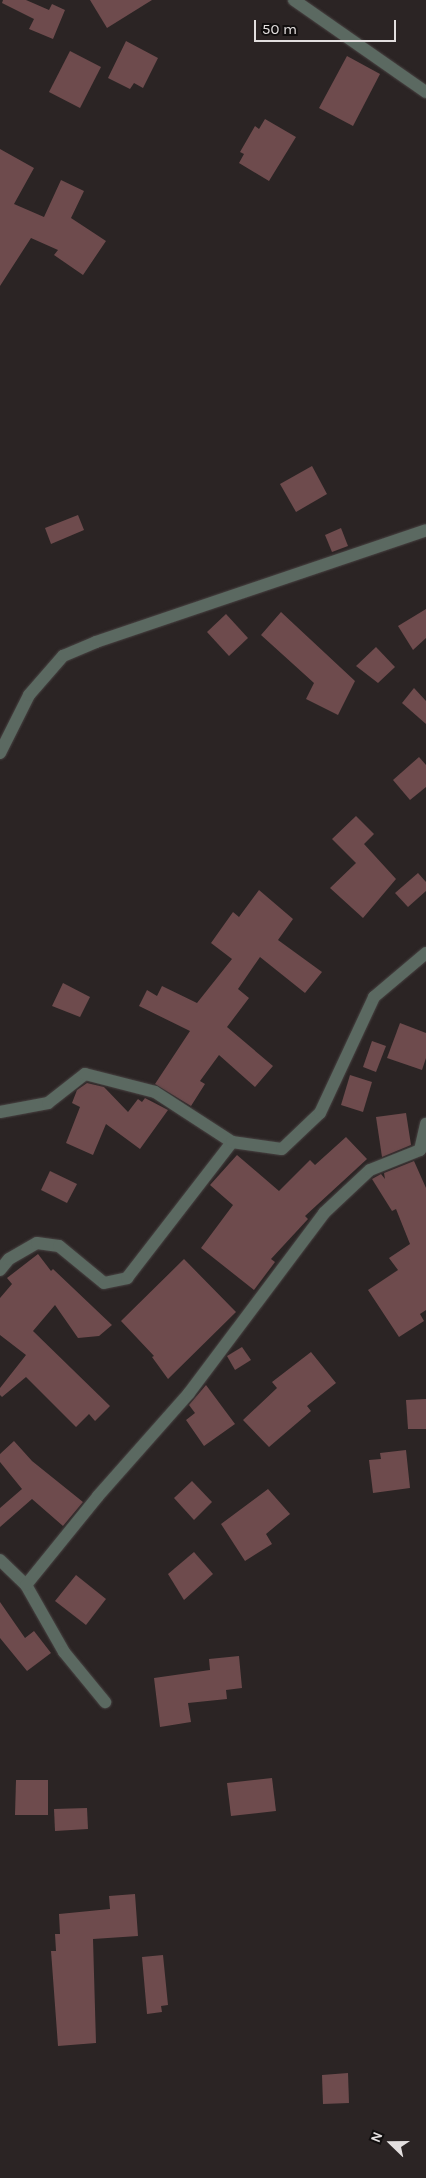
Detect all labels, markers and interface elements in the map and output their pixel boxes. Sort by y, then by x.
scale bar [256,10,398,42]
text: 50 m [262,20,297,38]
north arrow [366,2118,416,2168]
text: N [367,2129,386,2145]

